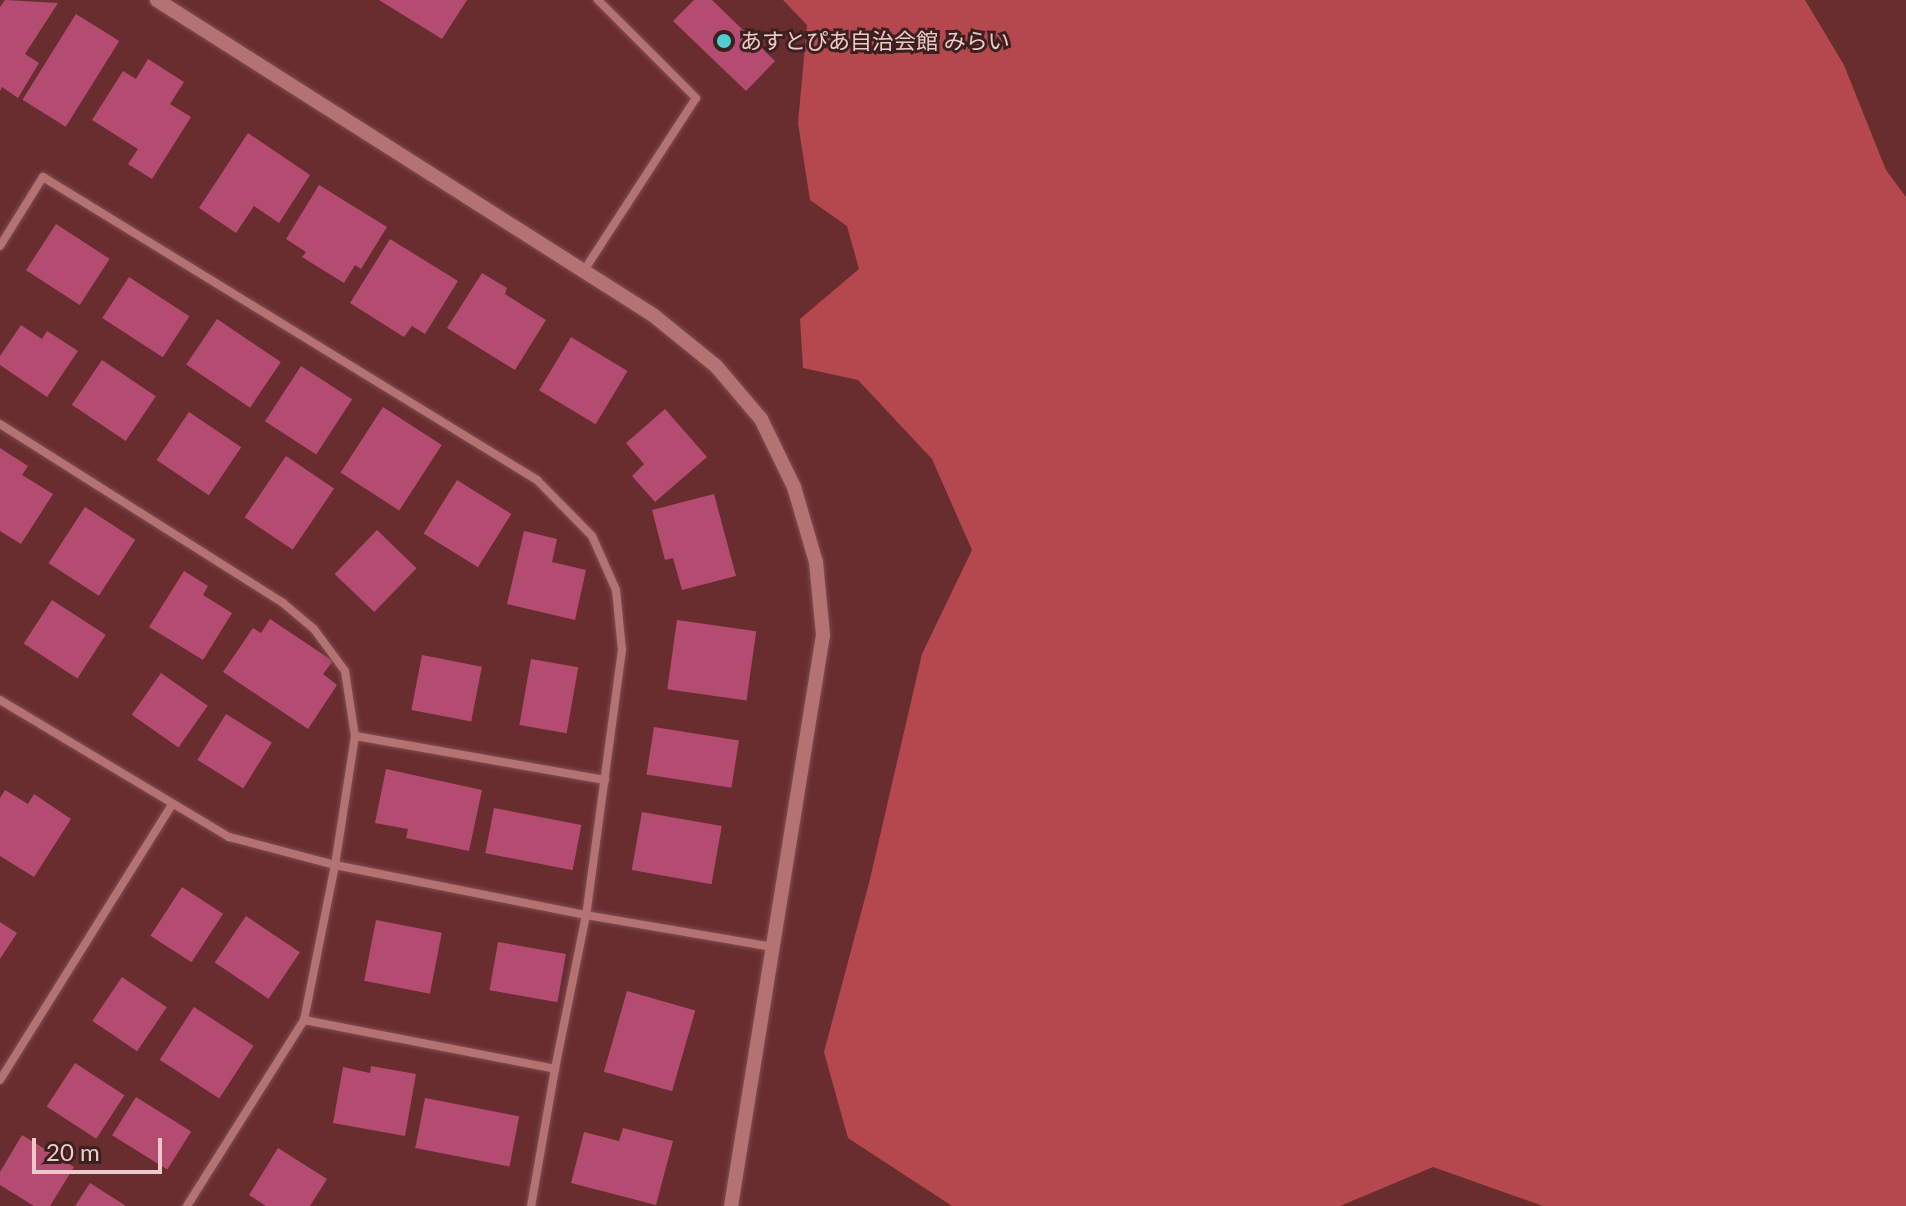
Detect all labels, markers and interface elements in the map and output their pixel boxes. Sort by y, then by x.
place label: あすとぴあ自治会館 みらい [740,28,1010,54]
marker: あすとぴあ自治会館 みらい [715,32,733,50]
scale bar [36,1122,166,1172]
text: 20 m [46,1137,100,1166]

